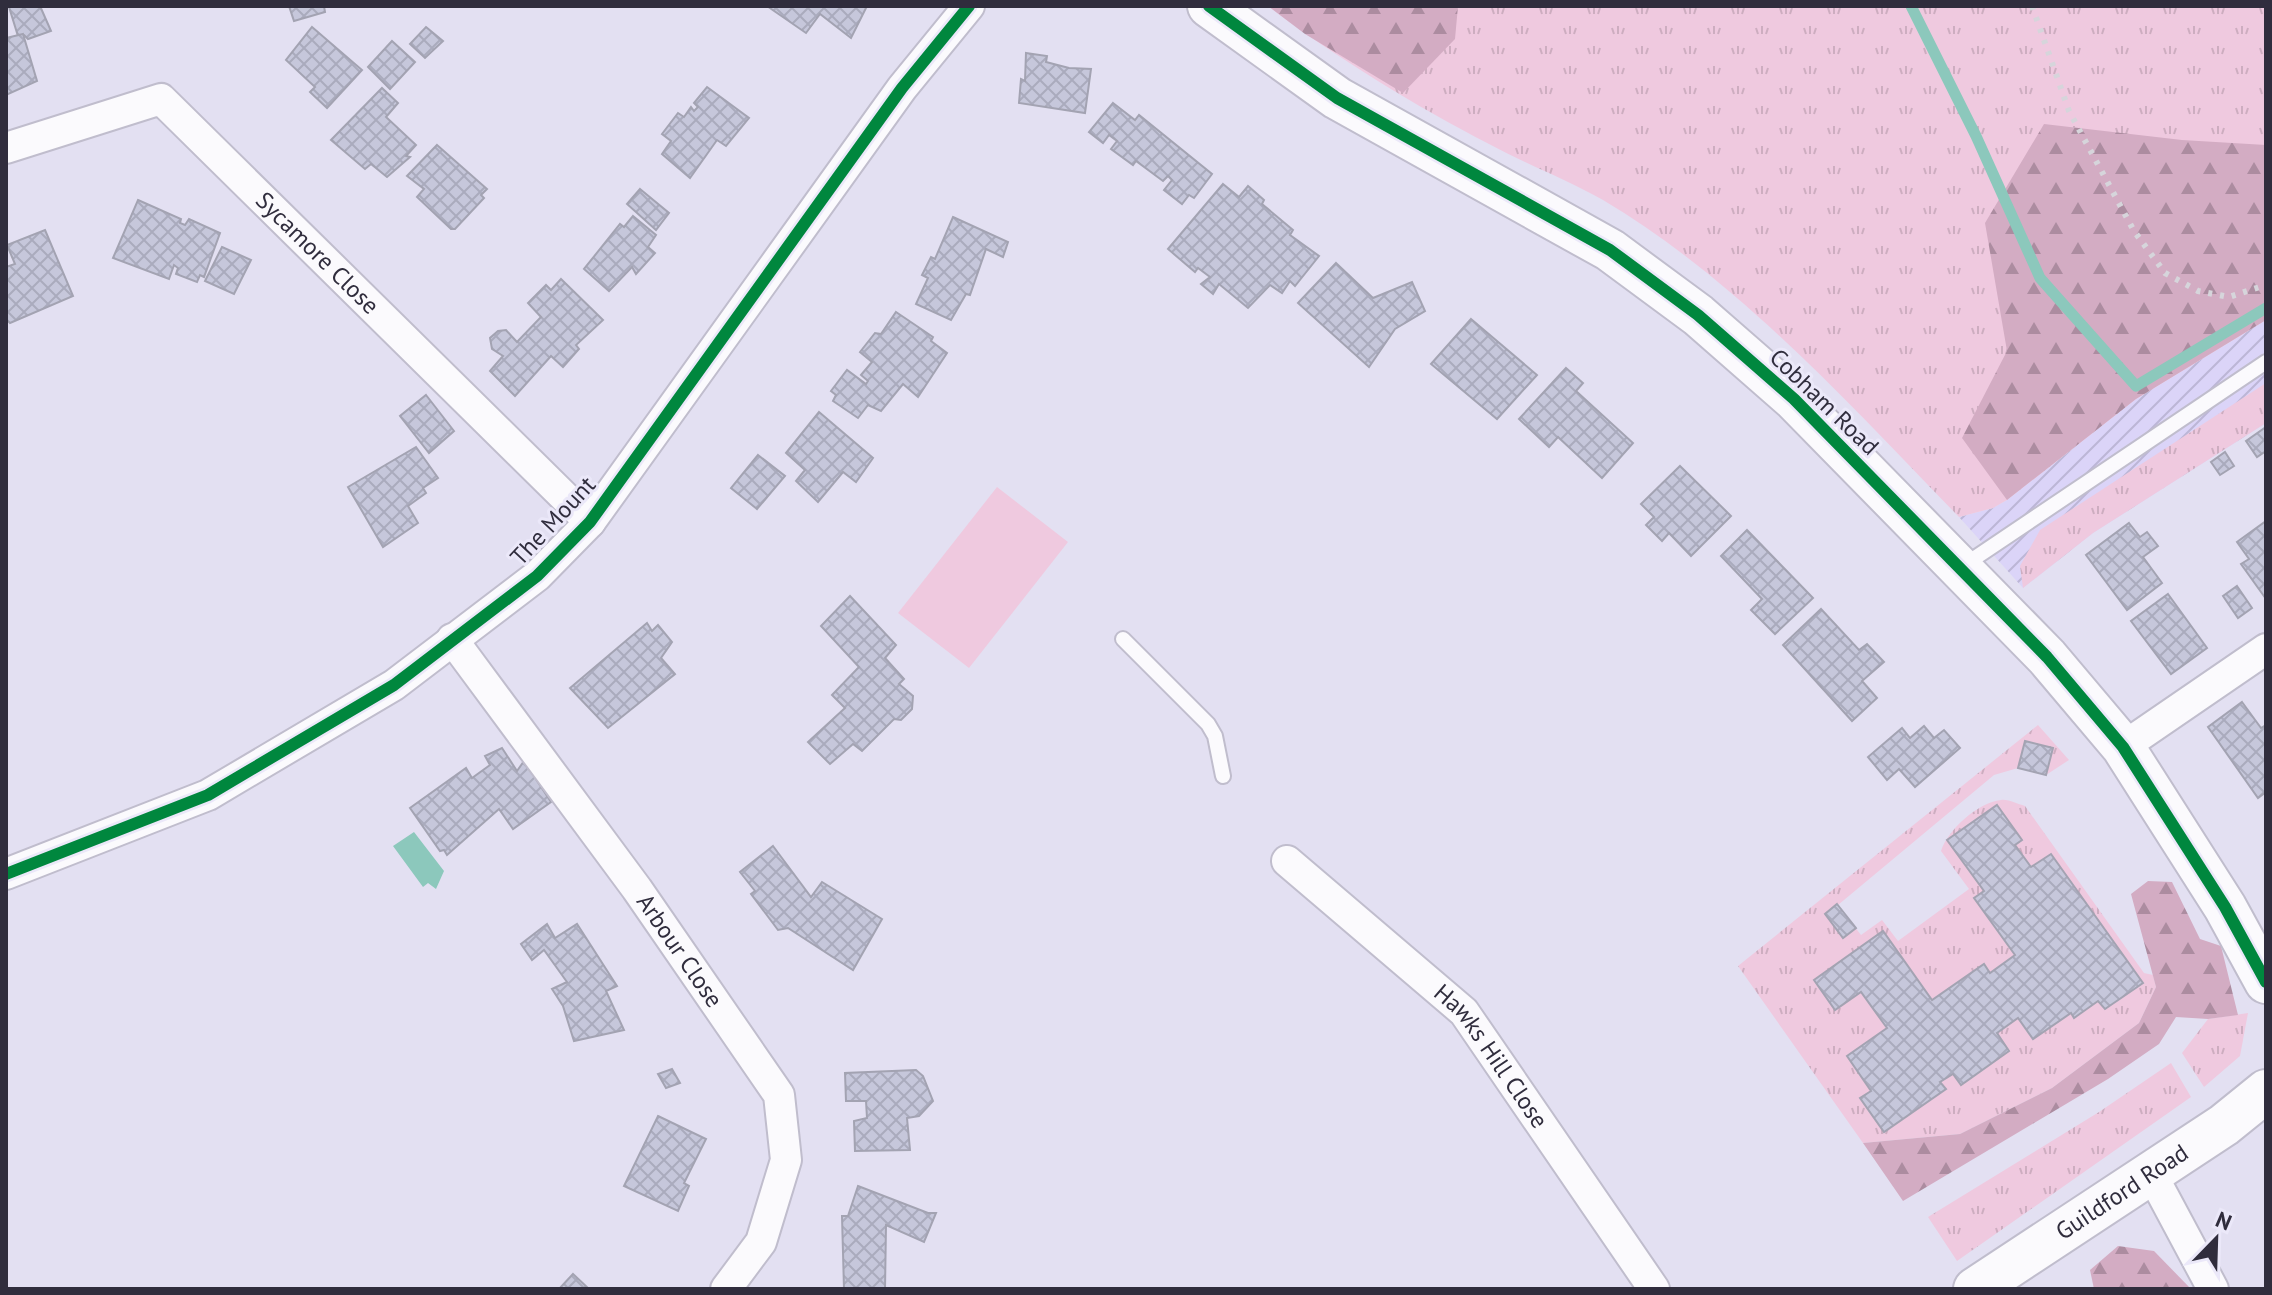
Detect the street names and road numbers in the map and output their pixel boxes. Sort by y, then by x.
street label: Sycamore Close [249,185,386,320]
street label: Cobham Road [1763,342,1886,462]
street label: The Mount [503,469,602,572]
street label: Arbour Close [630,888,730,1013]
street label: Hawks Hill Close [1428,977,1555,1134]
street label: Guildford Road [2049,1137,2194,1247]

